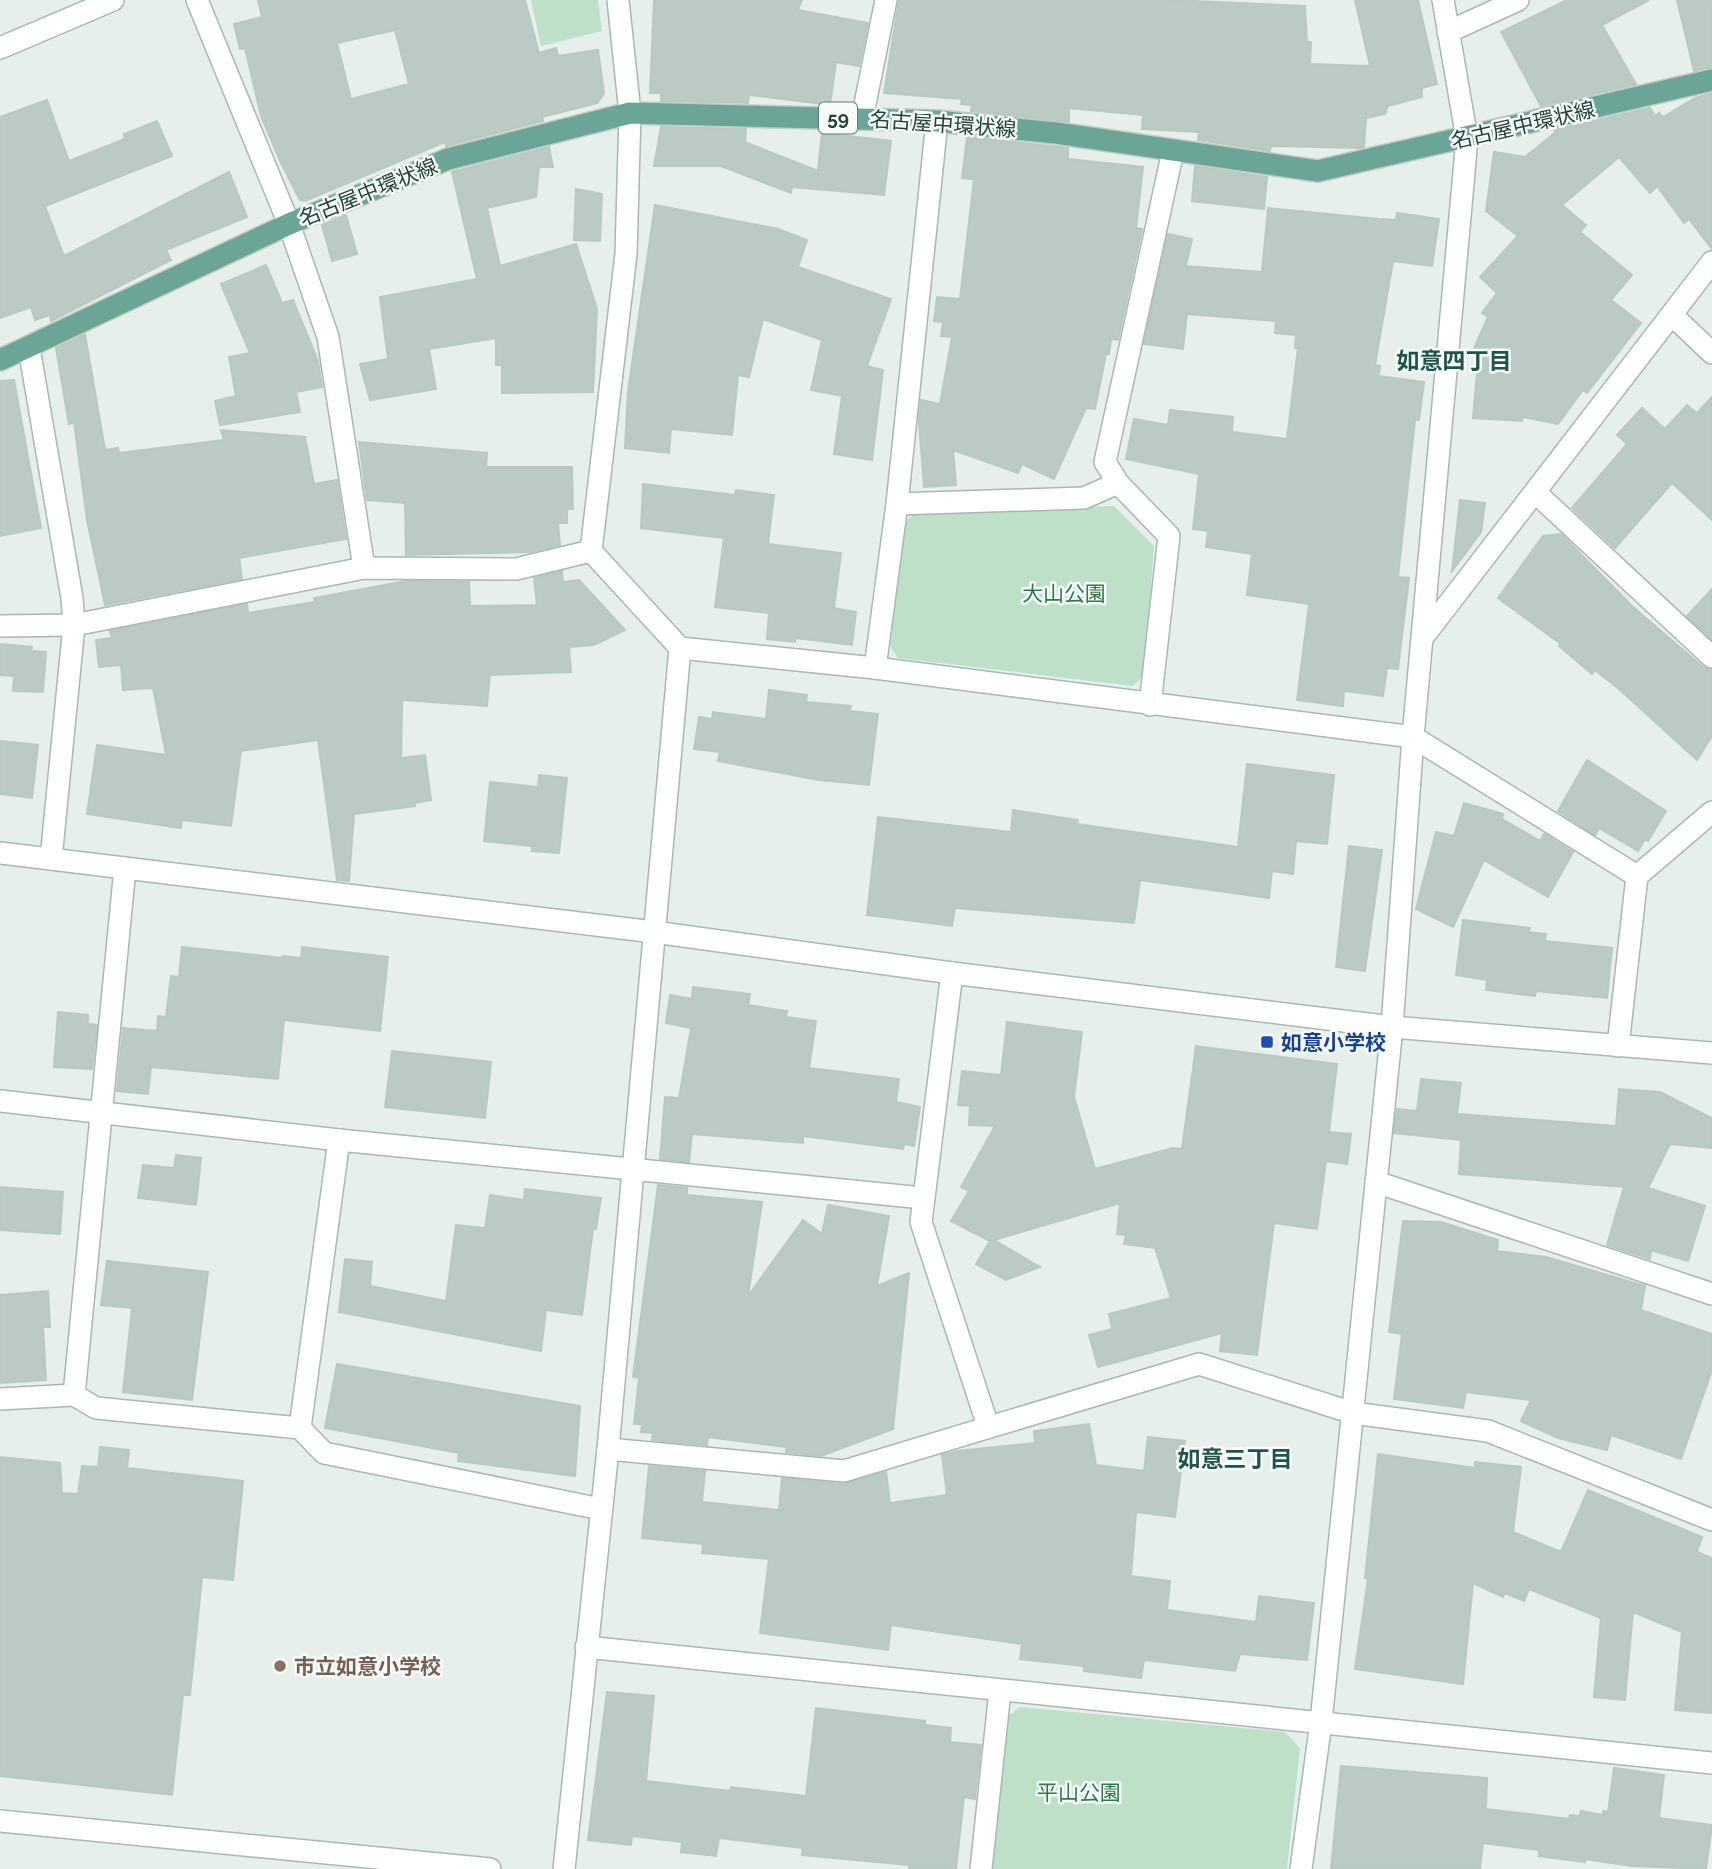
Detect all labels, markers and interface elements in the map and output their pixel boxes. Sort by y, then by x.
street label: 名古屋中環状線 [1449,96,1597,154]
road number: 59 [819,102,857,134]
street label: 名古屋中環状線 [869,106,1017,142]
street label: 名古屋中環状線 [295,153,441,231]
district label: 如意四丁目 [1397,347,1512,374]
park label: 大山公園 [1022,581,1106,606]
place label: 如意小学校 [1281,1030,1386,1055]
marker: 如意小学校 [1259,1034,1275,1050]
district label: 如意三丁目 [1178,1445,1293,1472]
place label: 市立如意小学校 [294,1654,441,1679]
marker: 市立如意小学校 [272,1658,288,1674]
park label: 平山公園 [1037,1780,1121,1805]

